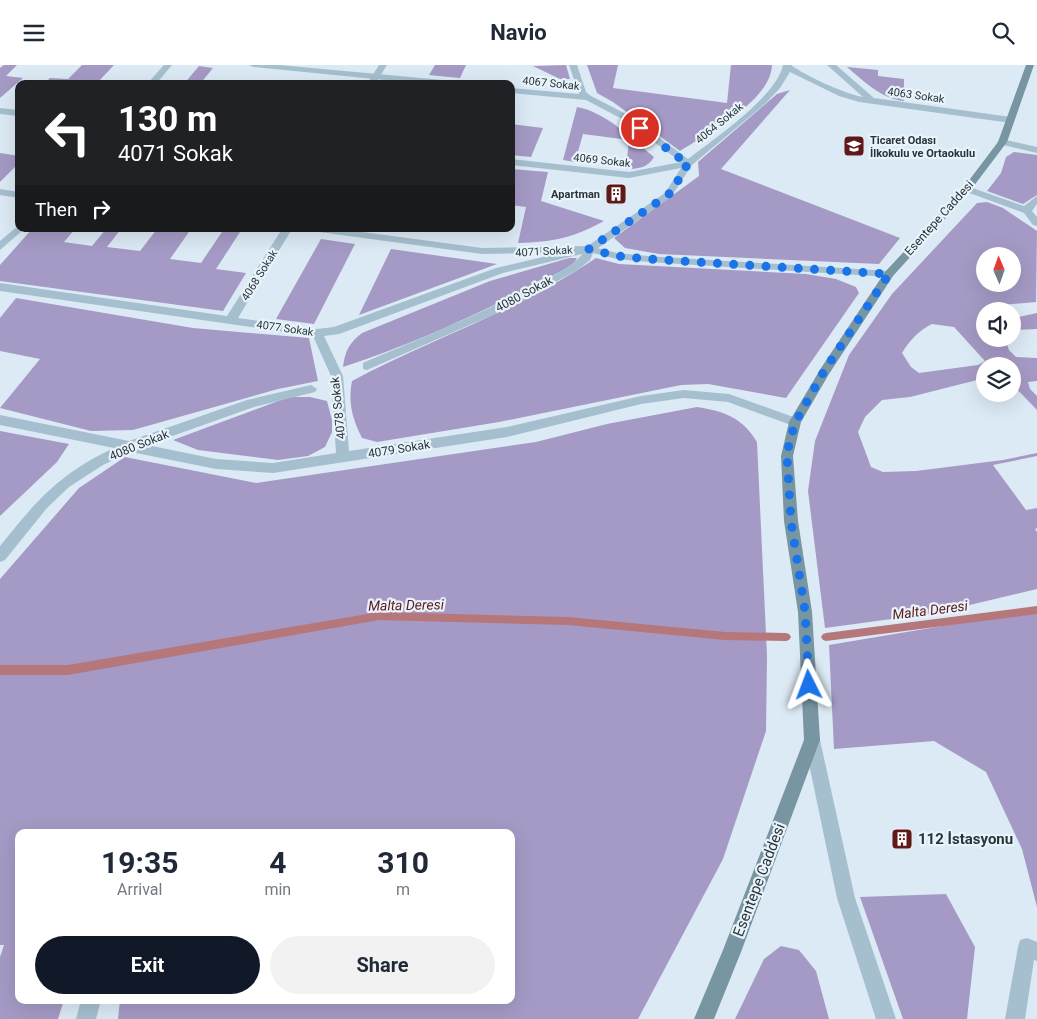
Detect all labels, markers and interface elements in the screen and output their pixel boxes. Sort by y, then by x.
icon: menu [20,19,48,47]
icon: search [989,19,1017,47]
text: Navio [490,20,547,45]
street label: 4067 Sokak [522,74,581,93]
street label: 4063 Sokak [887,85,946,106]
text: 130 m [118,99,217,140]
icon: left [35,100,100,165]
street label: 4064 Sokak [693,100,746,147]
pin [619,107,661,149]
icon: arrive [626,114,654,142]
school or university icon: Ticaret Odası İlkokulu ve Ortaokulu [842,134,866,158]
place label: Ticaret Odası İlkokulu ve Ortaokulu [870,134,975,160]
text: 4071 Sokak [118,141,233,166]
street label: 4069 Sokak [573,151,632,170]
street label: Esentepe Caddesi [902,178,976,258]
building icon: Apartman [604,182,628,206]
place label: Apartman [551,188,600,201]
icon: right [87,195,115,223]
text: Then [35,198,77,221]
street label: 4071 Sokak [515,243,573,259]
street label: 4068 Sokak [239,247,280,303]
north arrow [976,247,1021,293]
map controls [976,247,1021,402]
street label: 4080 Sokak [493,273,556,315]
button: sound [976,302,1021,347]
street label: 4077 Sokak [256,318,315,339]
button: layers [976,357,1021,402]
street label: 4078 Sokak [328,375,348,440]
street label: 4080 Sokak [107,426,171,463]
street label: 4079 Sokak [367,437,432,461]
water label: Malta Deresi [368,596,445,614]
water label: Malta Deresi [891,597,969,623]
position arrow [782,658,834,710]
street label: Esentepe Caddesi [729,821,789,939]
building icon: 112 İstasyonu [890,827,914,851]
place label: 112 İstasyonu [918,830,1013,848]
text: 19:35 [101,845,178,880]
text: 4 [269,845,286,880]
text: 310 [377,845,429,880]
text: Arrival [117,880,162,899]
text: min [264,880,291,899]
text: m [396,880,410,899]
button: Exit [35,936,260,994]
button: Share [270,936,495,994]

